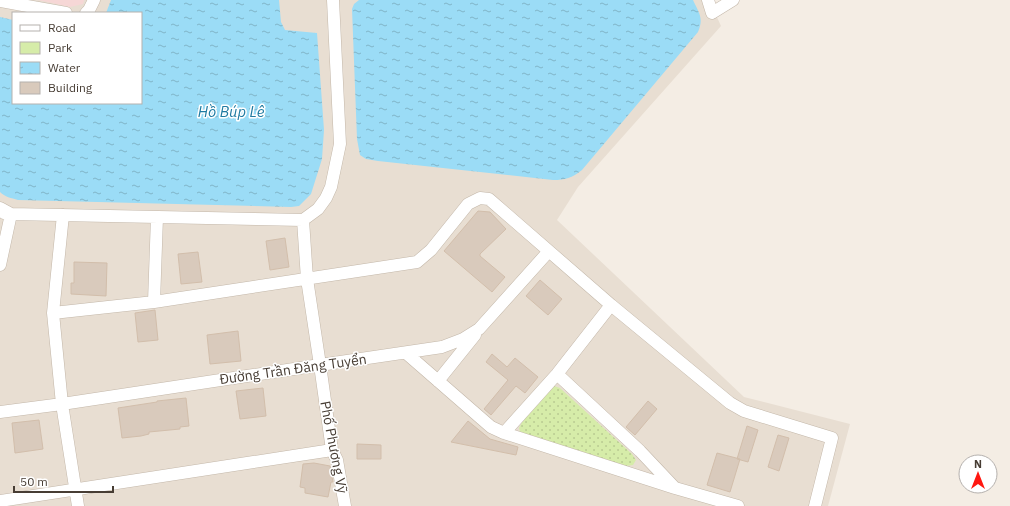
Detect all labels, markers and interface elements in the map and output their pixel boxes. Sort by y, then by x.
legend [12,12,142,104]
text: Road [48,20,76,35]
text: Park [48,40,73,55]
text: Water [48,60,81,75]
text: Building [48,80,93,95]
water label: Hồ Búp Lê [198,102,265,121]
street label: Đường Trần Đăng Tuyển [218,350,368,388]
street label: Phố Phương Vỹ [316,399,352,495]
north arrow [958,454,998,494]
text: N [974,457,982,471]
scale bar [14,468,113,494]
text: 50 m [20,474,48,489]

